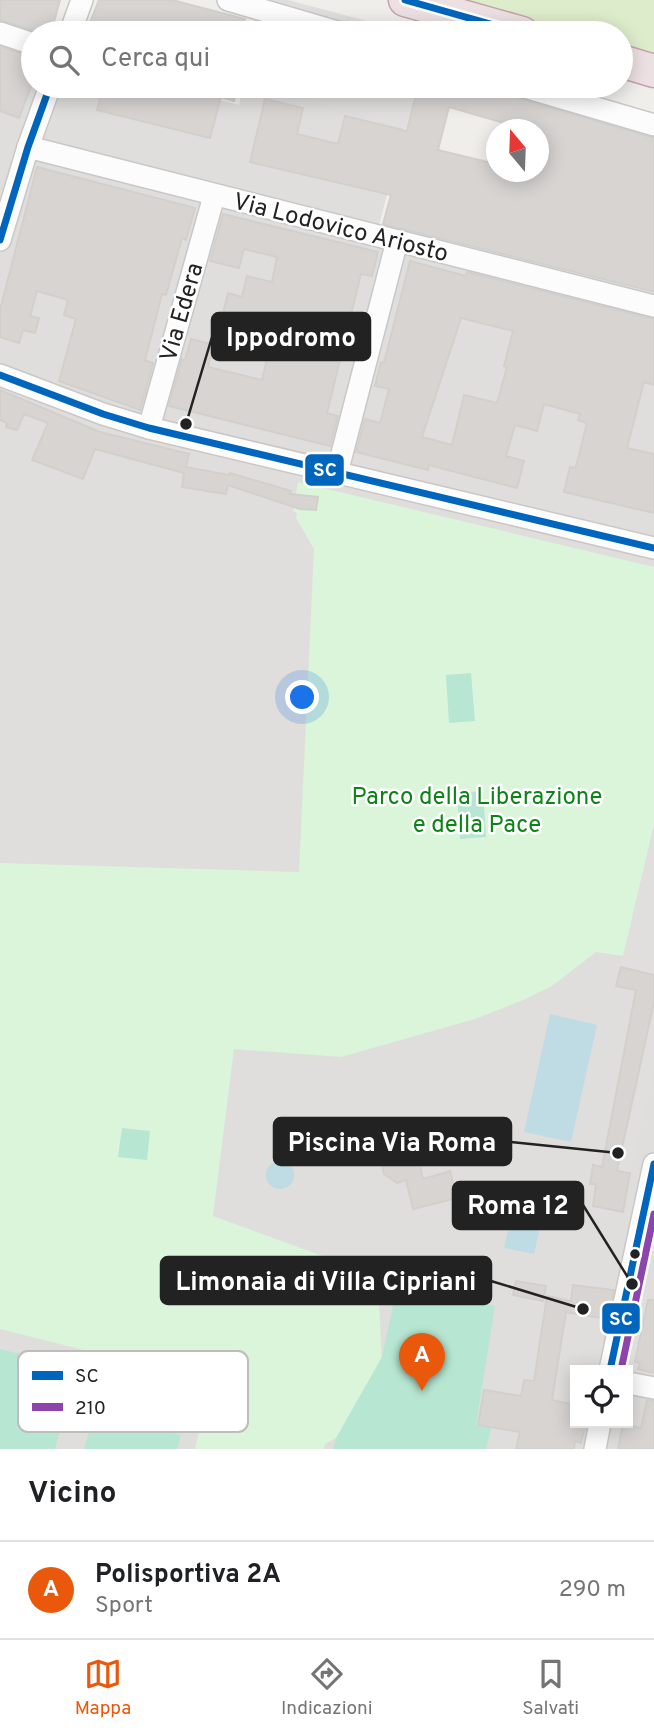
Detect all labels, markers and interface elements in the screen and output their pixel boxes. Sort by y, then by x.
search box [21,21,633,98]
icon: search [45,41,83,79]
text: Cerca qui [101,43,210,76]
north arrow [486,119,549,182]
street label: Via Lodovico Ariosto [230,188,451,270]
street label: Via Edera [154,260,211,366]
callout: Ippodromo [212,313,370,360]
text: Ippodromo [226,323,356,356]
line badge: SC [304,453,345,487]
text: SC [313,459,337,483]
your location [285,680,319,714]
park label: Parco della Liberazione e della Pace [351,783,603,841]
callout: Piscina Via Roma [274,1118,511,1165]
text: Piscina Via Roma [288,1128,496,1161]
callout: Roma 12 [453,1182,583,1229]
text: Roma 12 [467,1191,569,1224]
unlabelled marker [628,1247,642,1261]
callout: Limonaia di Villa Cipriani [161,1257,491,1304]
text: Limonaia di Villa Cipriani [176,1267,476,1300]
line badge: SC [601,1302,641,1335]
text: SC [609,1308,633,1332]
pin: A [399,1333,445,1391]
legend [18,1351,248,1432]
text: SC [75,1365,99,1389]
map controls [570,1365,633,1428]
button: locate [570,1365,633,1428]
text: 210 [75,1397,106,1421]
text: Vicino [28,1476,117,1513]
text: Polisportiva 2A [95,1559,281,1592]
text: A [43,1576,59,1605]
text: 290 m [559,1576,626,1605]
text: Sport [95,1592,153,1621]
tab: Mappa [75,1655,131,1721]
tab: Indicazioni [281,1655,373,1721]
tab: Salvati [522,1655,579,1721]

